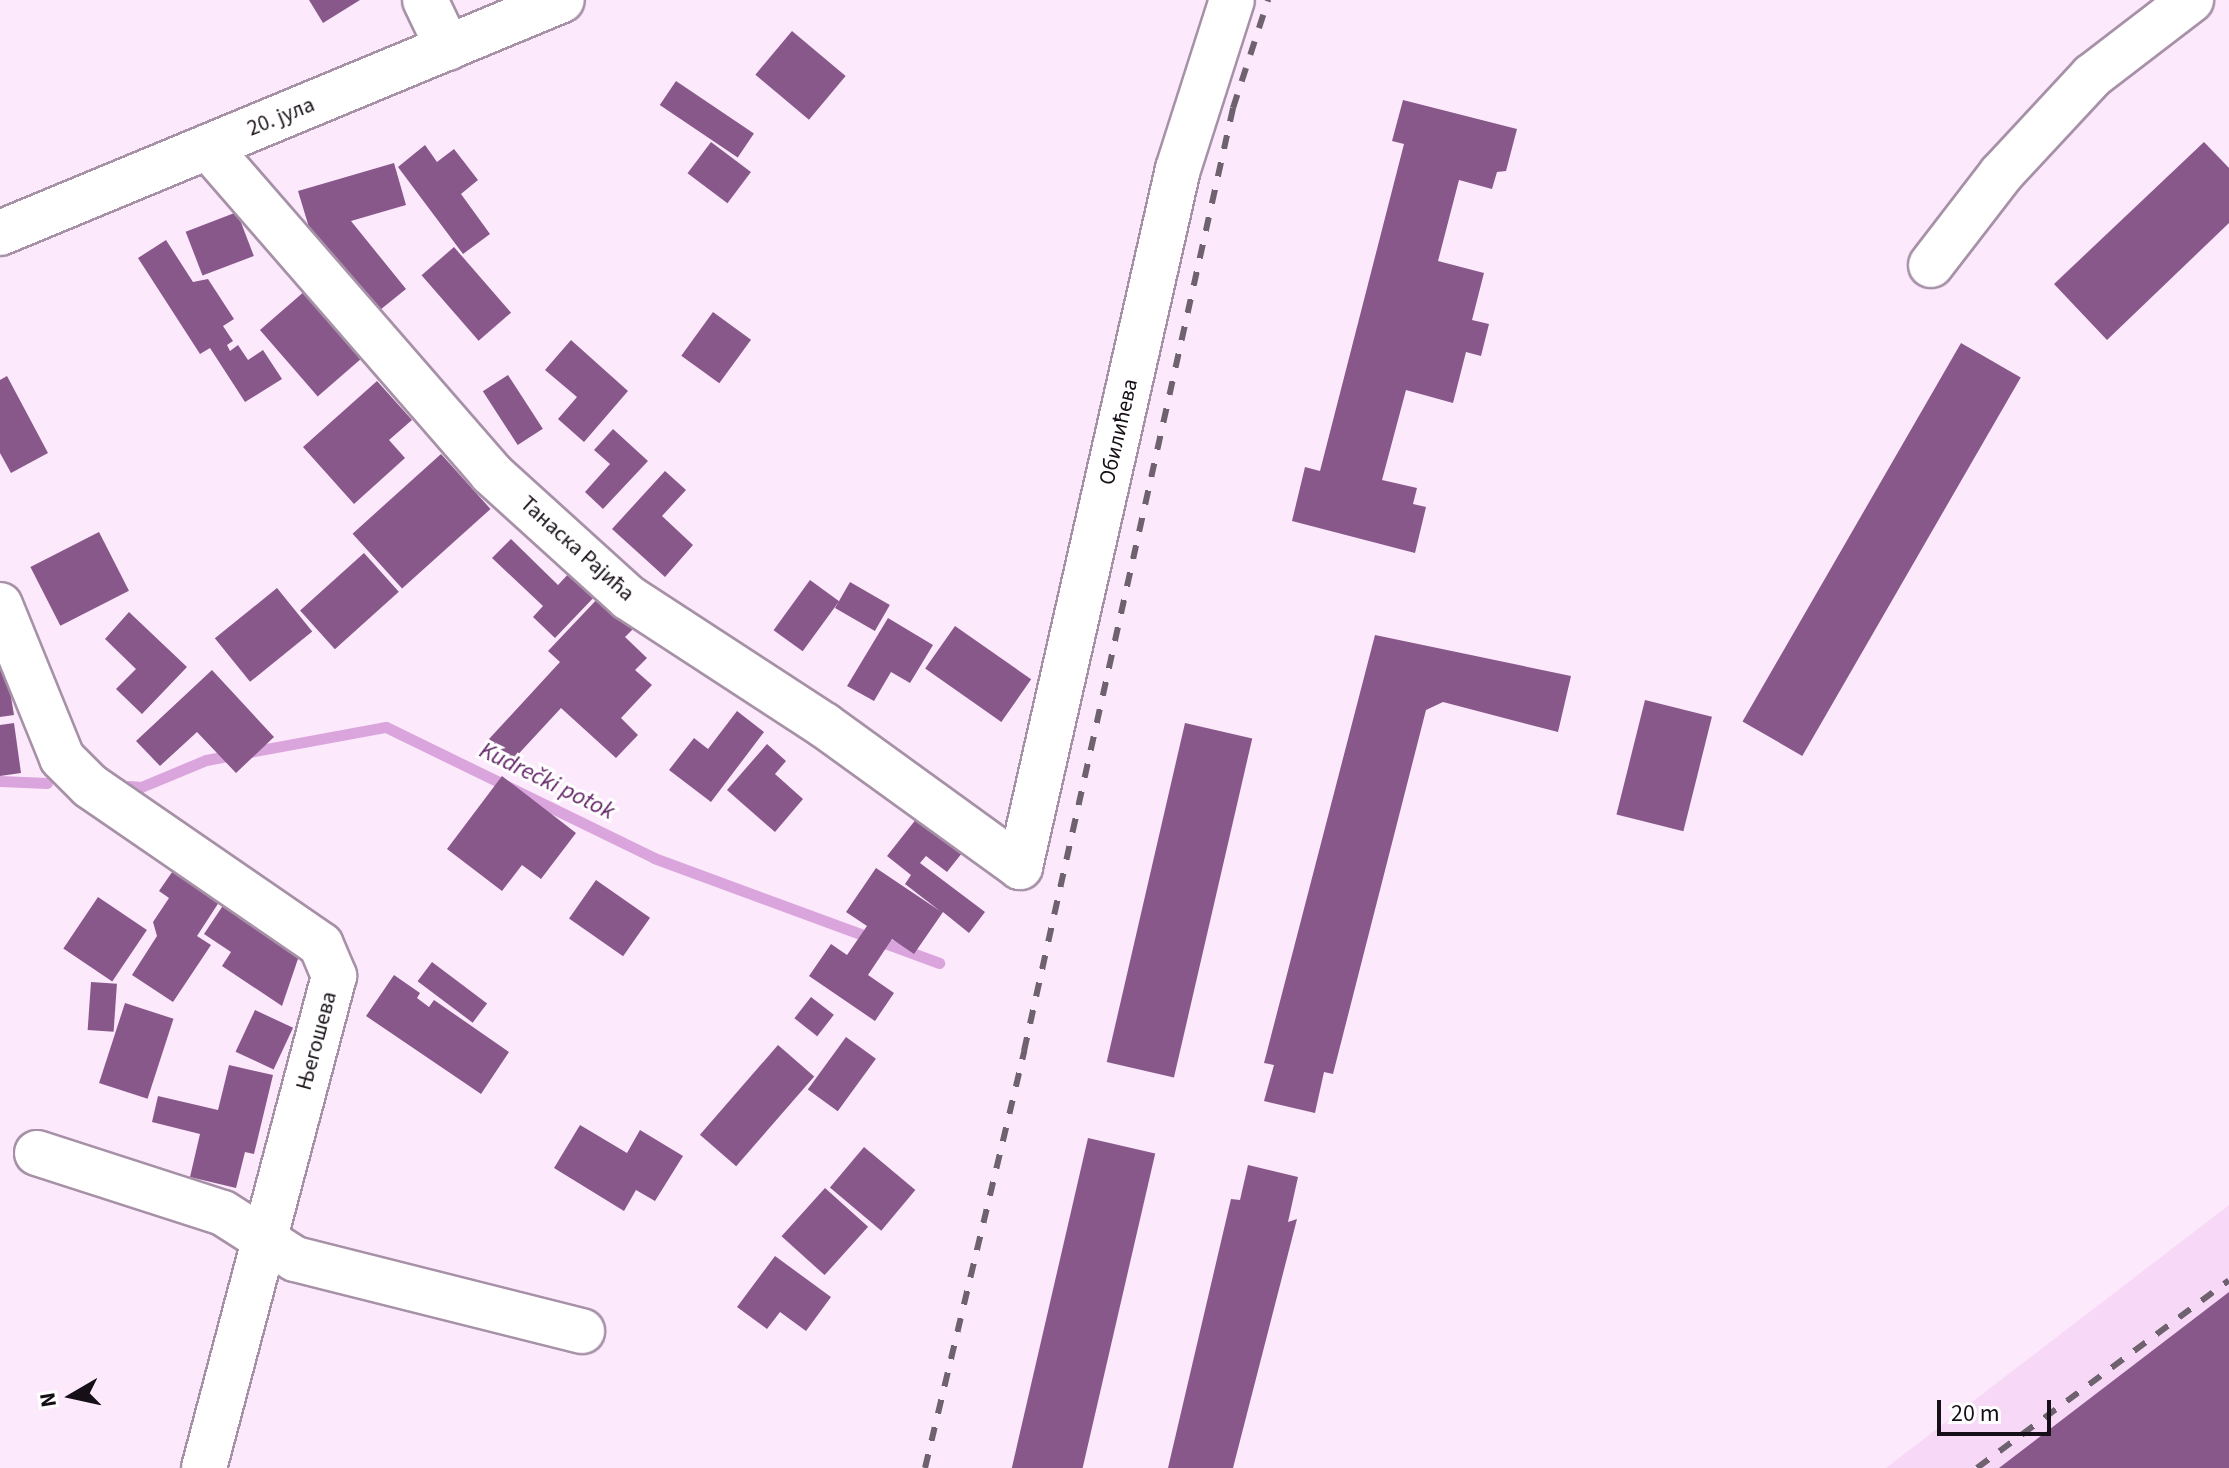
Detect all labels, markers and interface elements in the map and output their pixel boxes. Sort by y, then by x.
street label: 20. јула [244,92,318,142]
street label: Обилићева [1094,376,1144,488]
street label: Танаска Рајића [515,491,639,607]
water label: Kudrečki potok [475,736,619,826]
street label: Његошева [291,989,343,1093]
north arrow [32,1356,112,1436]
scale bar [1941,1384,2055,1434]
text: N [31,1390,65,1409]
text: 20 m [1951,1396,2000,1431]

